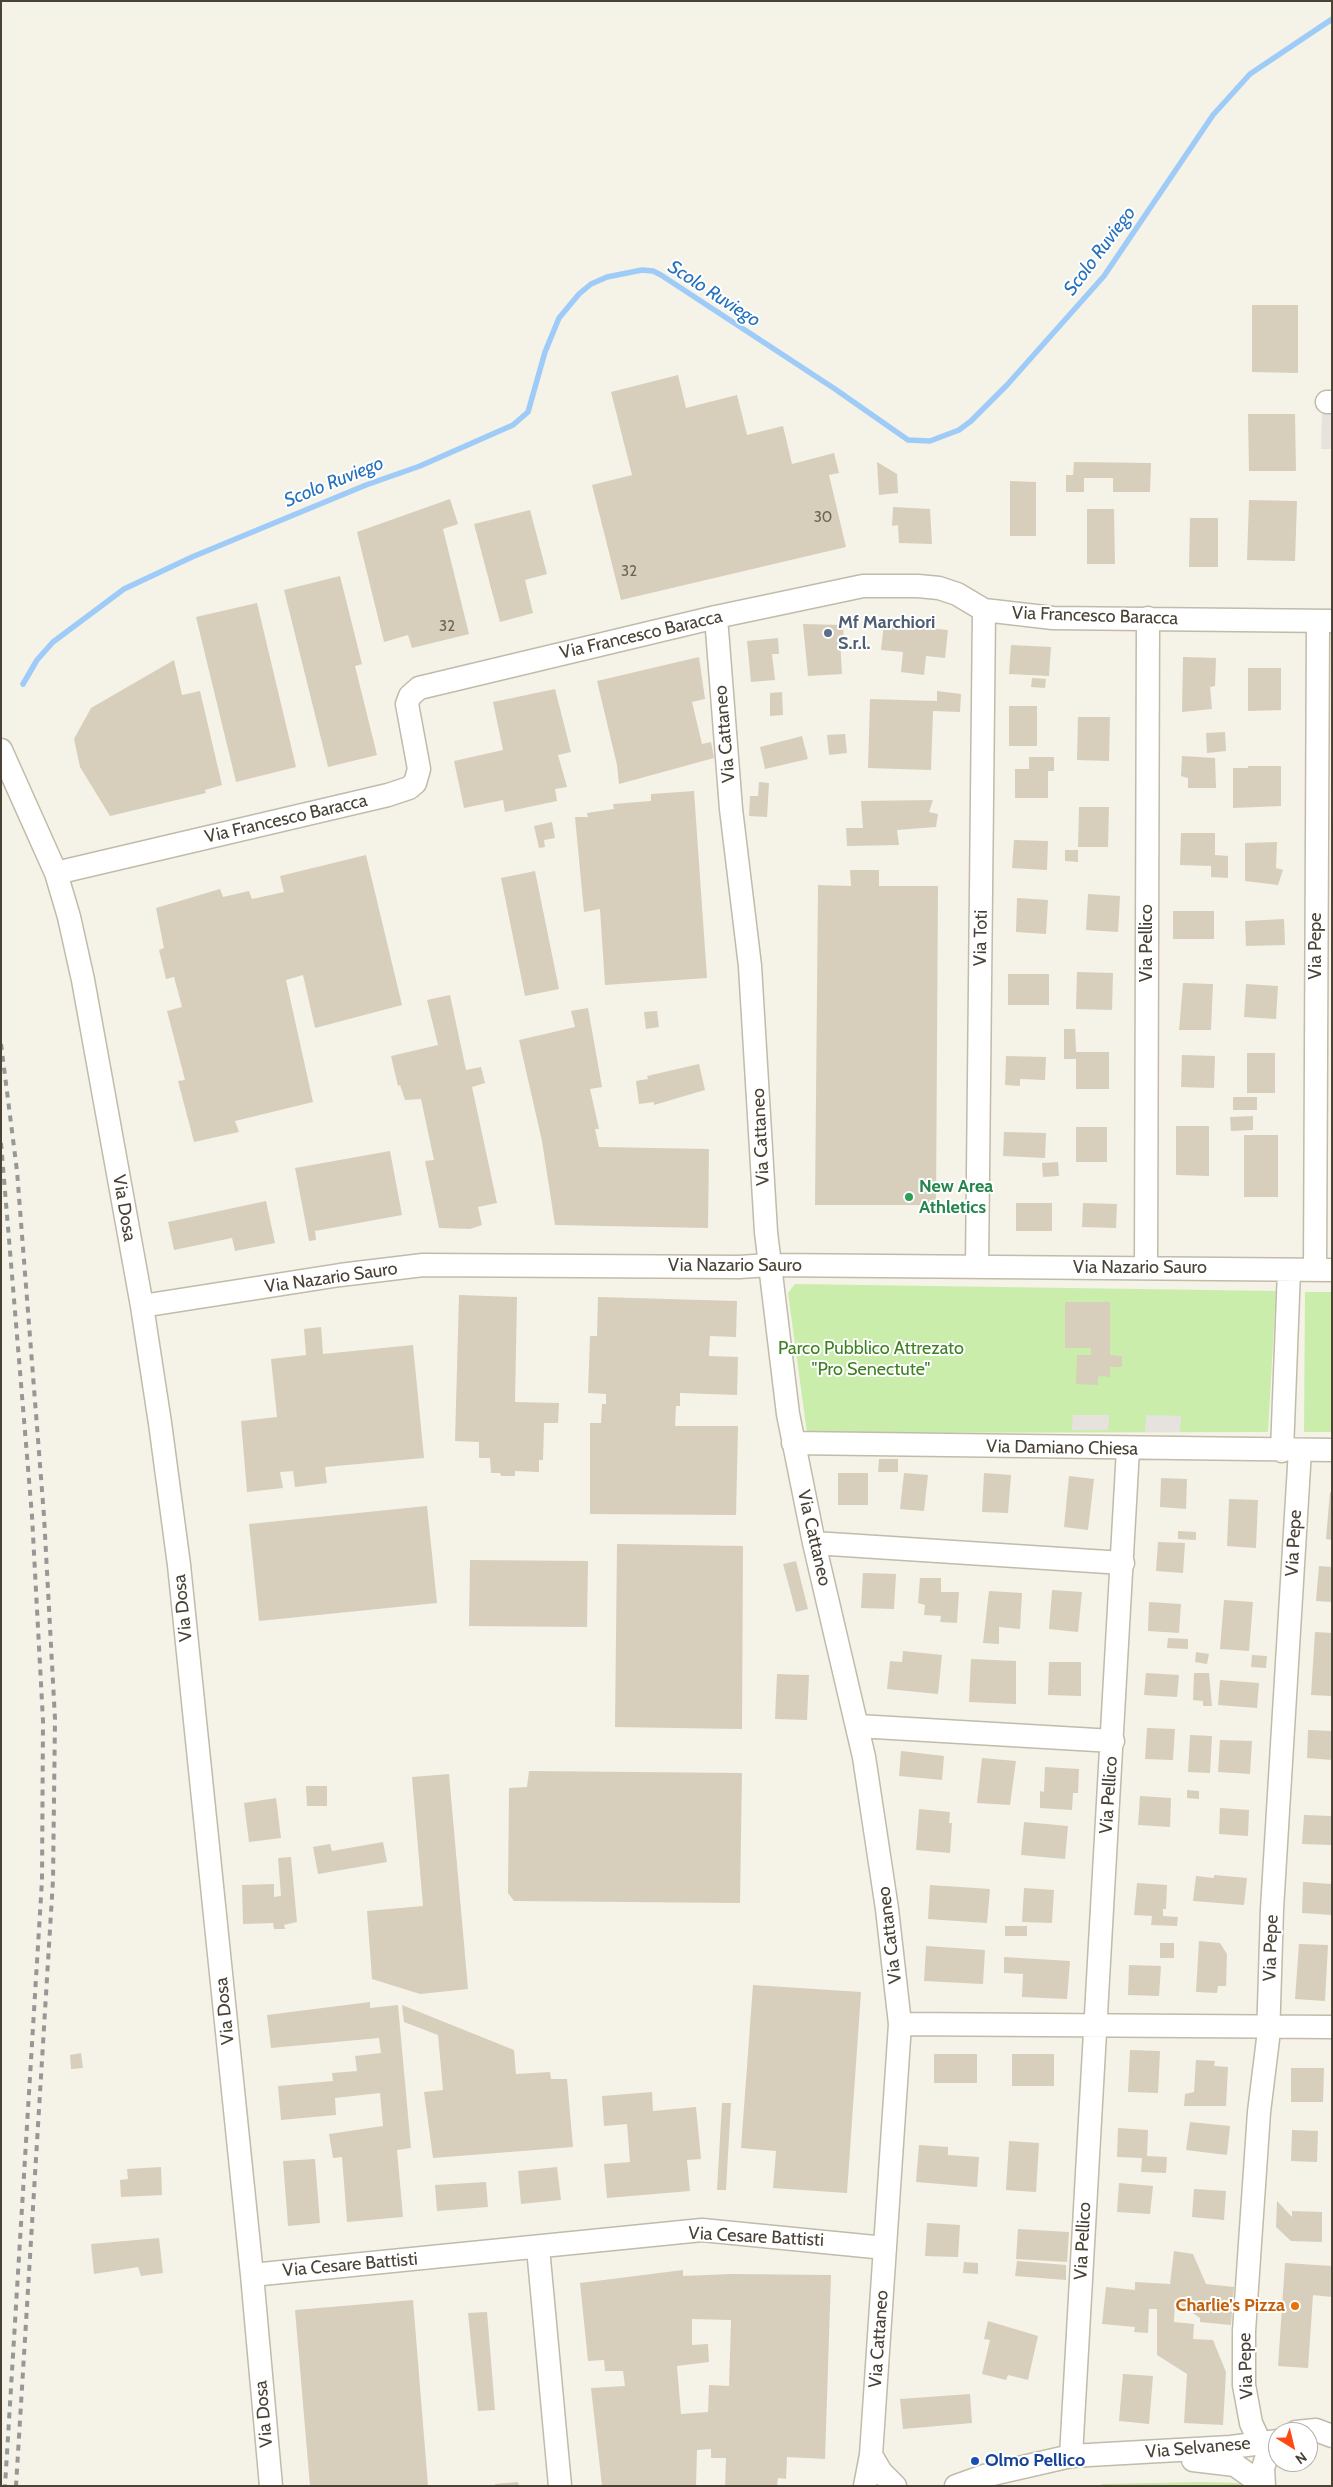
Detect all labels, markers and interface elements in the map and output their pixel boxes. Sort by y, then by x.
water label: Scolo Ruviego [1059,202,1141,300]
water label: Scolo Ruviego [664,256,764,332]
water label: Scolo Ruviego [281,452,387,512]
house number: 30 [814,509,832,527]
house number: 32 [621,563,637,581]
street label: Via Francesco Baracca [1012,602,1178,630]
street label: Via Francesco Baracca [558,606,724,664]
place label: Mf Marchiori S.r.l. [838,612,935,654]
house number: 32 [439,618,455,636]
marker: Mf Marchiori S.r.l. [822,627,834,639]
street label: Via Cattaneo [710,684,740,784]
street label: Via Francesco Baracca [203,790,369,848]
street label: Via Pellico [1136,904,1158,982]
street label: Via Toti [970,910,992,966]
street label: Via Pepe [1305,913,1327,979]
street label: Via Cattaneo [748,1088,774,1186]
street label: Via Dosa [108,1173,140,1243]
place label: New Area Athletics [919,1176,993,1218]
marker: New Area Athletics [903,1191,915,1203]
street label: Via Nazario Sauro [668,1255,802,1277]
street label: Via Nazario Sauro [1073,1257,1207,1279]
street label: Via Nazario Sauro [263,1258,399,1298]
park label: Parco Pubblico Attrezato "Pro Senectute" [778,1338,964,1380]
street label: Via Damiano Chiesa [986,1436,1138,1460]
street label: Via Cattaneo [792,1488,836,1588]
street label: Via Pepe [1281,1509,1307,1577]
street label: Via Dosa [169,1573,197,1643]
street label: Via Pellico [1096,1755,1122,1835]
street label: Via Cattaneo [873,1885,907,1985]
street label: Via Pepe [1259,1914,1283,1982]
street label: Via Dosa [211,1976,239,2046]
street label: Via Pellico [1070,2202,1096,2280]
street label: Via Cesare Battisti [688,2223,824,2251]
street label: Via Cesare Battisti [282,2248,418,2282]
street label: Via Cattaneo [865,2289,893,2389]
place label: Charlie's Pizza [1175,2295,1285,2317]
marker: Charlie's Pizza [1289,2300,1301,2312]
street label: Via Pepe [1234,2332,1258,2400]
street label: Via Dosa [250,2380,278,2448]
north arrow [1268,2422,1318,2472]
street label: Via Selvanese [1145,2433,1251,2463]
text: N [1292,2448,1311,2469]
place label: Olmo Pellico [985,2450,1085,2472]
marker: Olmo Pellico [969,2455,981,2467]

